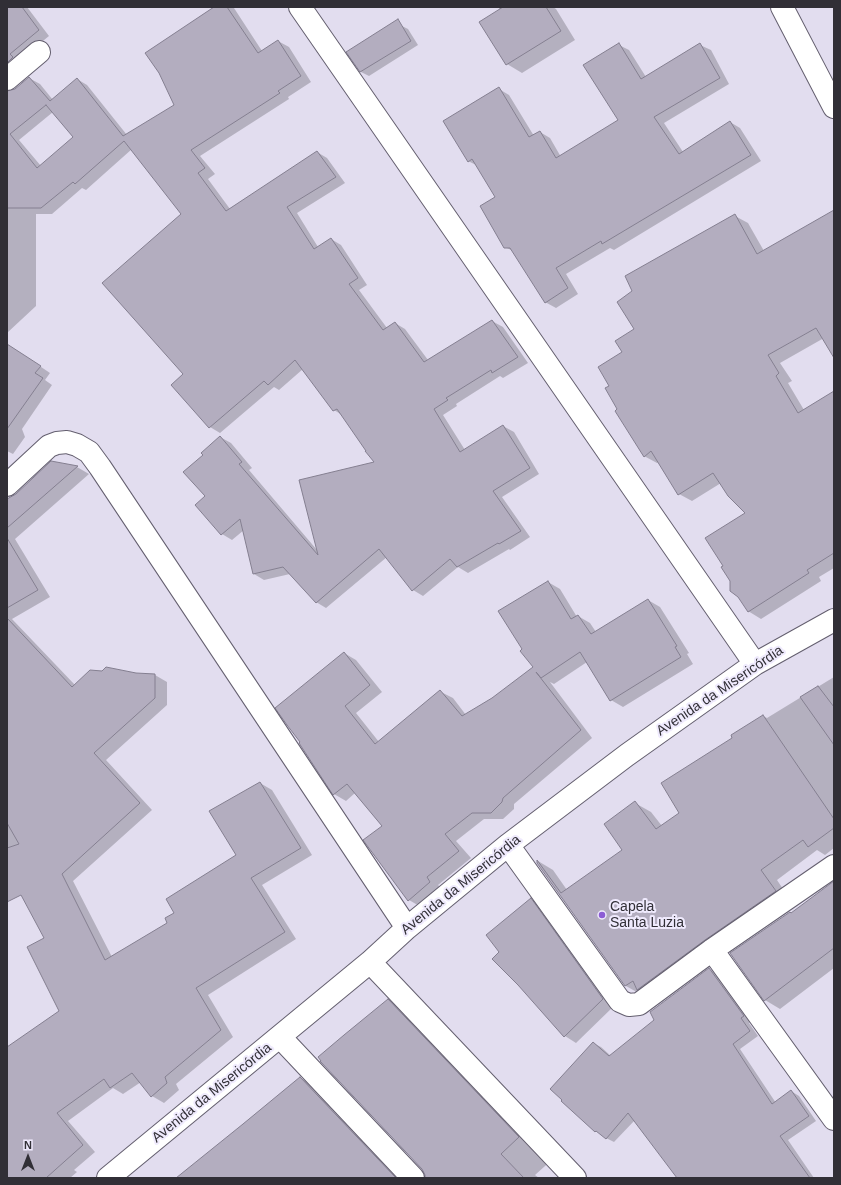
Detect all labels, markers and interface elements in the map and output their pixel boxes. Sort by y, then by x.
street label: Avenida da Misericórdia [653,642,787,740]
street label: Avenida da Misericórdia [398,832,524,938]
place label: Capela Santa Luzia [610,899,684,932]
marker: Capela Santa Luzia [597,910,607,920]
street label: Avenida da Misericórdia [149,1040,275,1146]
north arrow [8,1137,48,1177]
text: N [24,1139,32,1151]

